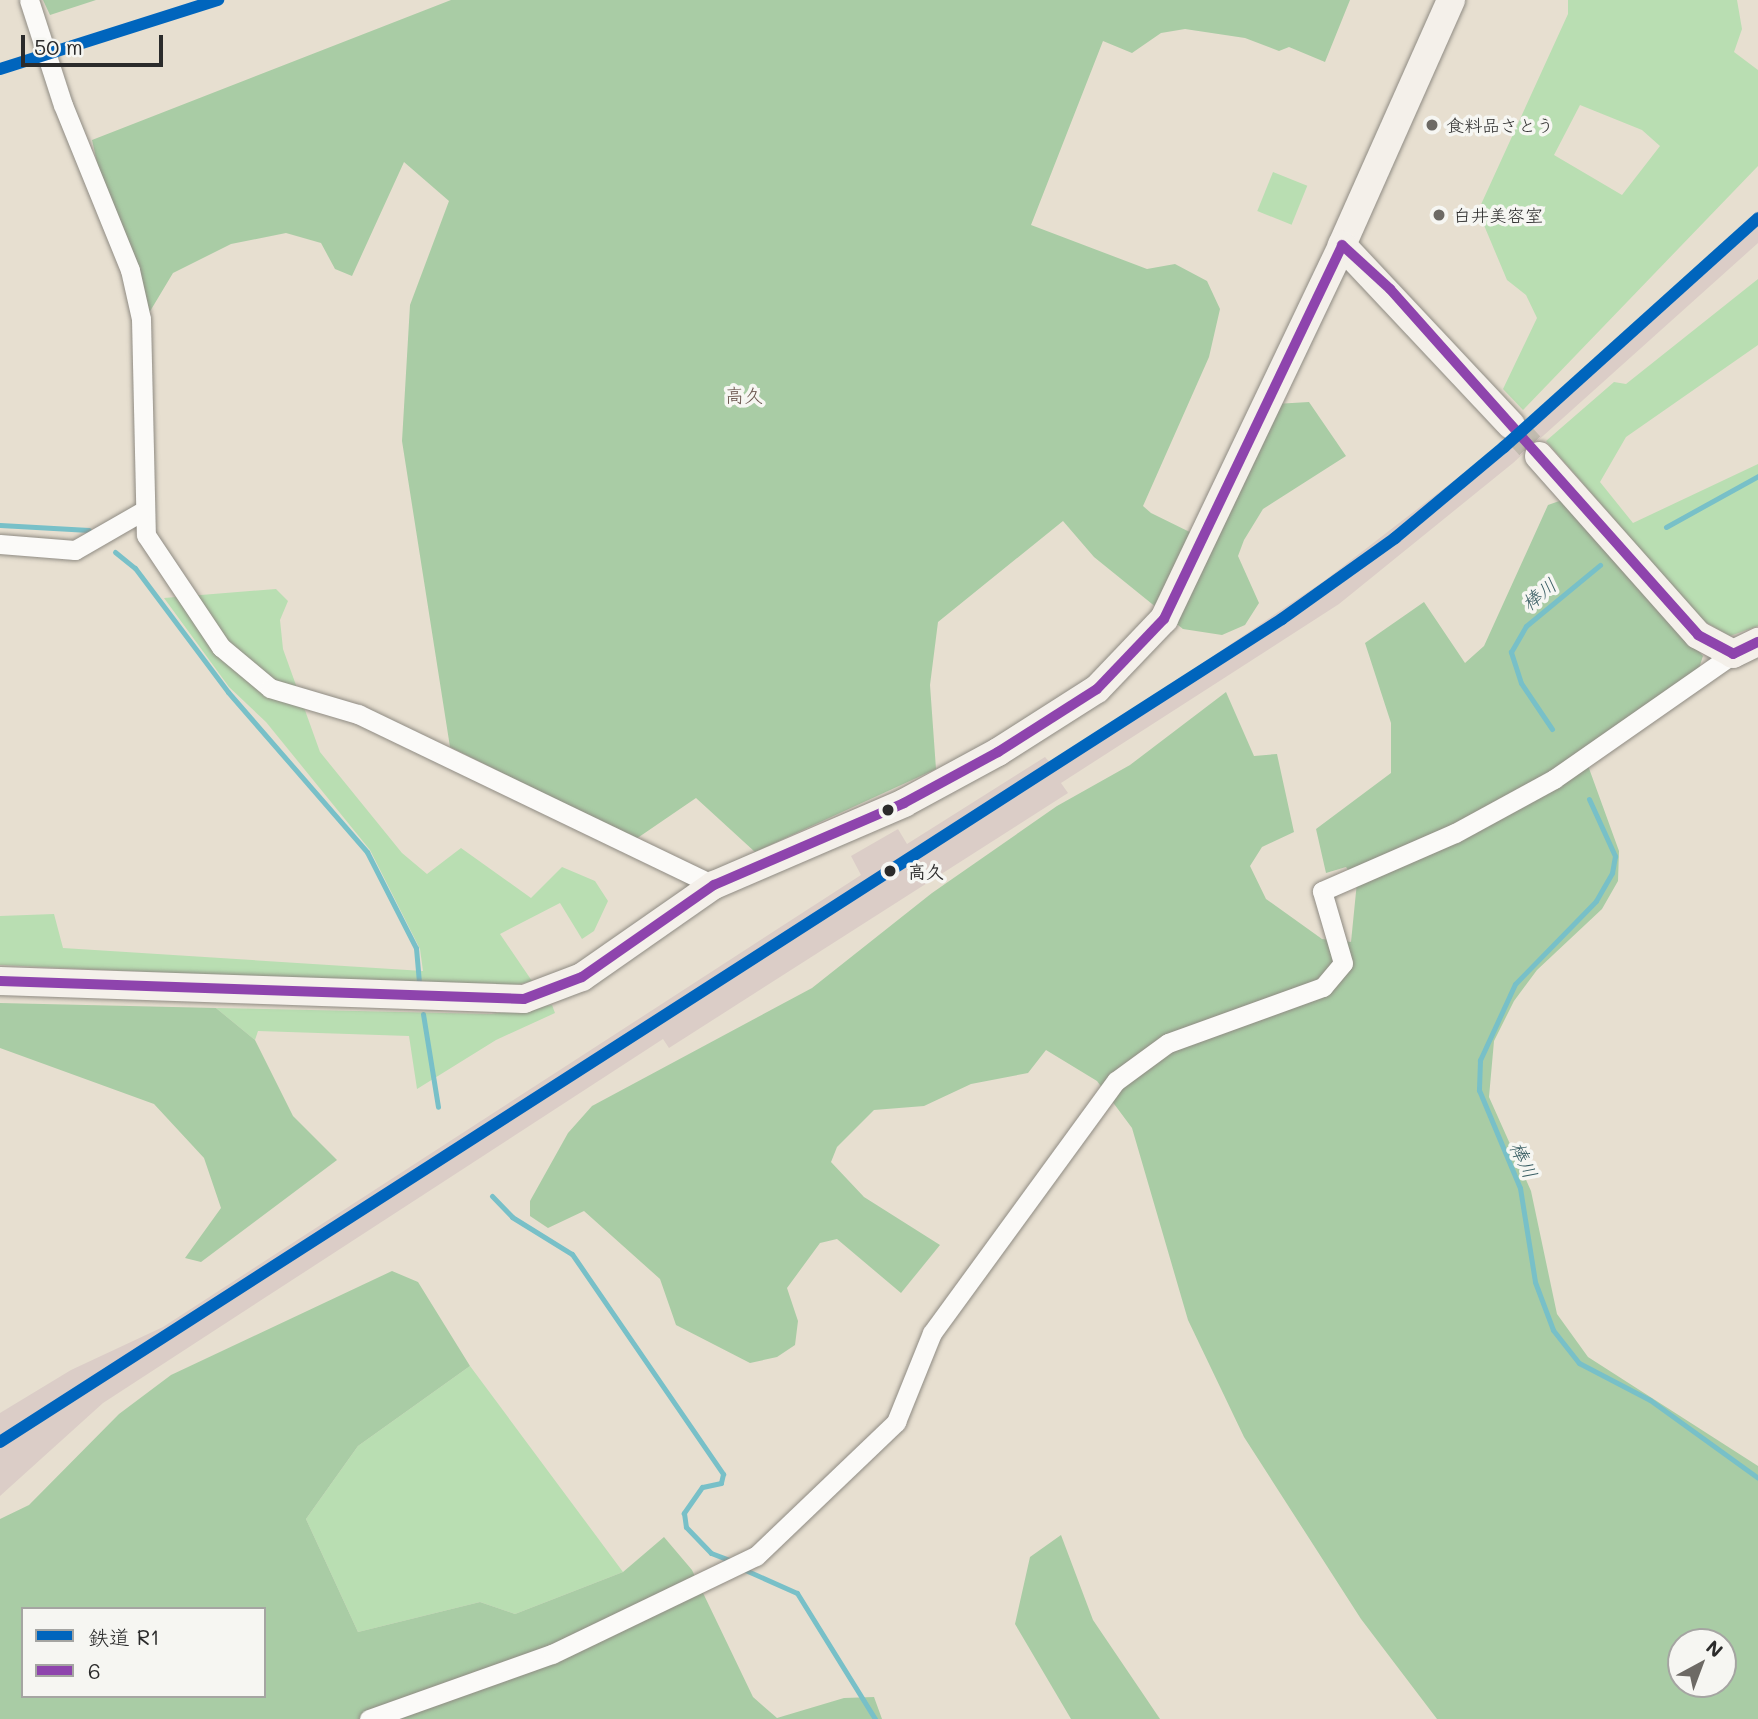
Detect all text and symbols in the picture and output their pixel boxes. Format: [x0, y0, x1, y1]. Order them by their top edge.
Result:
scale bar [24, 21, 166, 65]
text: 50 m [34, 33, 83, 60]
place label: 食料品さとう [1446, 114, 1554, 136]
marker: 食料品さとう [1424, 117, 1440, 133]
place label: 白井美容室 [1453, 204, 1543, 226]
marker: 白井美容室 [1431, 207, 1447, 223]
district label: 高久 [725, 384, 763, 406]
water label: 棒川 [1517, 573, 1561, 615]
unlabelled marker [881, 803, 895, 817]
marker: 高久 [878, 859, 902, 883]
place label: 高久 [908, 860, 944, 882]
water label: 棒川 [1506, 1138, 1542, 1182]
legend [21, 1607, 266, 1698]
text: 鉄道 R1 [88, 1623, 160, 1650]
north arrow [1667, 1628, 1737, 1698]
text: N [1701, 1634, 1728, 1662]
text: 6 [88, 1657, 101, 1684]

